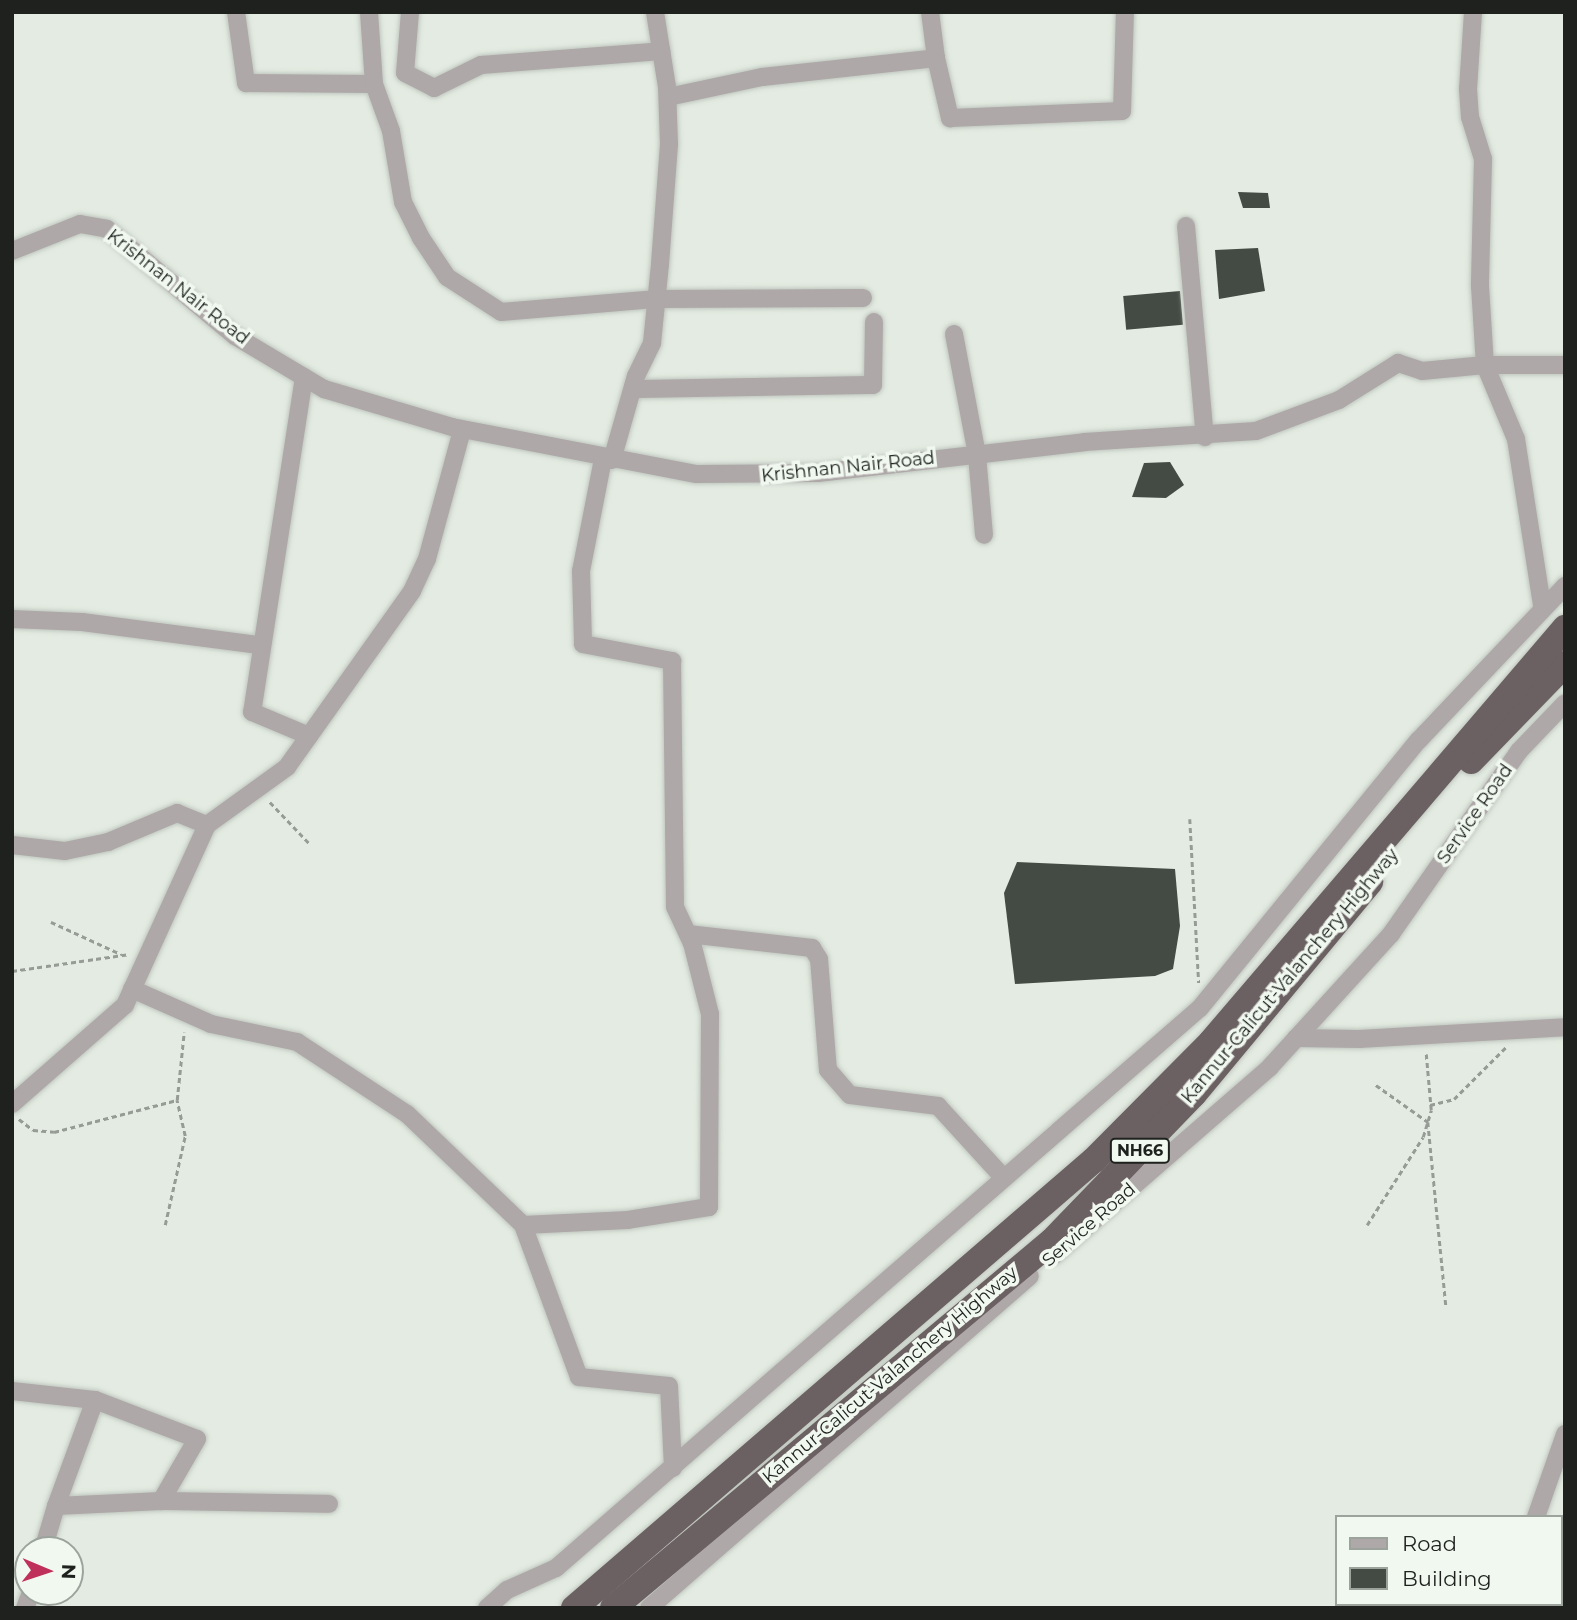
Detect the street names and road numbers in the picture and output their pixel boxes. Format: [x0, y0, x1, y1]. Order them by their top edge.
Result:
street label: Krishnan Nair Road [103, 225, 253, 349]
street label: Krishnan Nair Road [760, 447, 936, 487]
street label: Service Road [1433, 760, 1517, 868]
street label: Kannur-Calicut-Valanchery Highway [1177, 844, 1403, 1108]
road number: NH66 [1108, 1138, 1172, 1163]
street label: Service Road [1038, 1179, 1140, 1271]
street label: Kannur-Calicut-Valanchery Highway [758, 1262, 1022, 1488]

